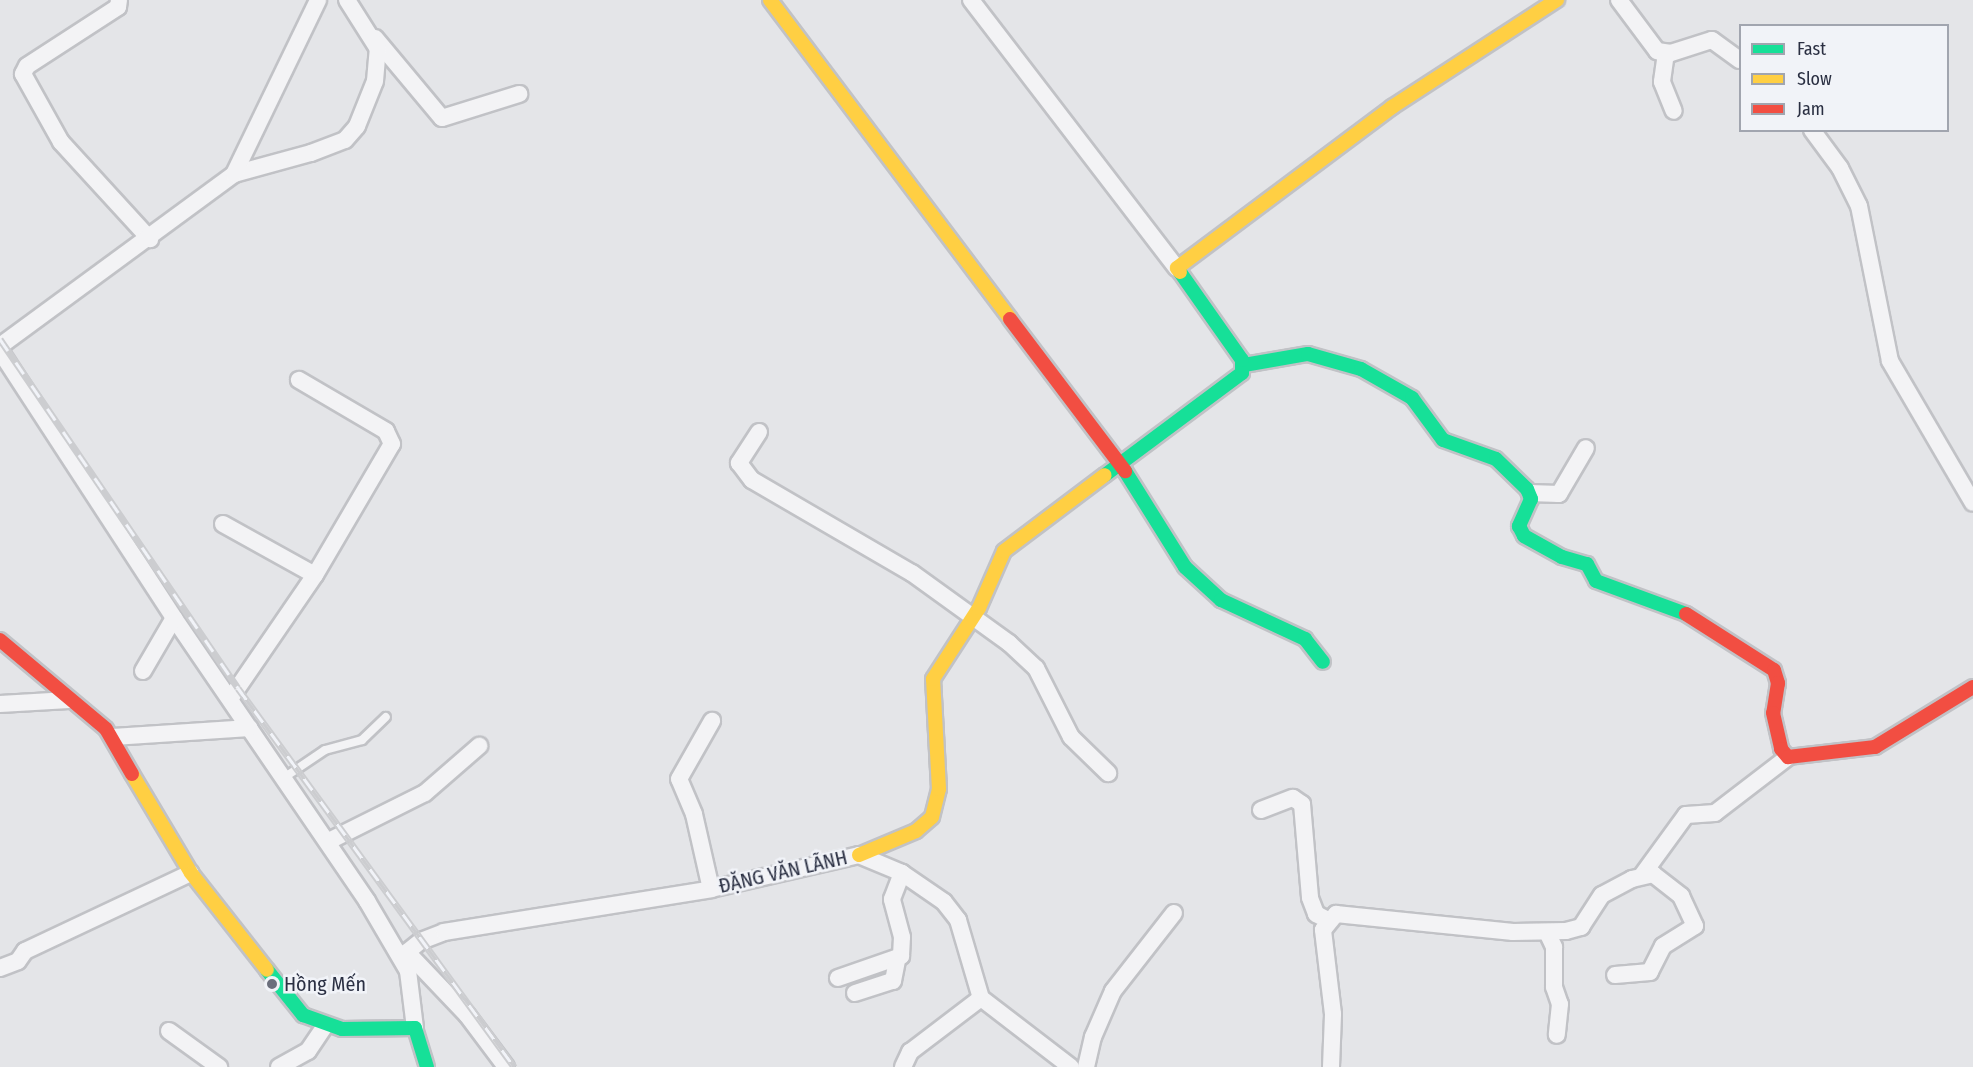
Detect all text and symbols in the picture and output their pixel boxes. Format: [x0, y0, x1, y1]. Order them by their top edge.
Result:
legend [1739, 24, 1949, 132]
text: Fast [1797, 38, 1826, 60]
text: Slow [1797, 68, 1832, 90]
text: Jam [1797, 98, 1825, 120]
street label: ĐẶNG VĂN LÃNH [716, 846, 850, 898]
place label: Hồng Mến [284, 972, 366, 996]
marker: Hồng Mến [265, 977, 279, 991]

